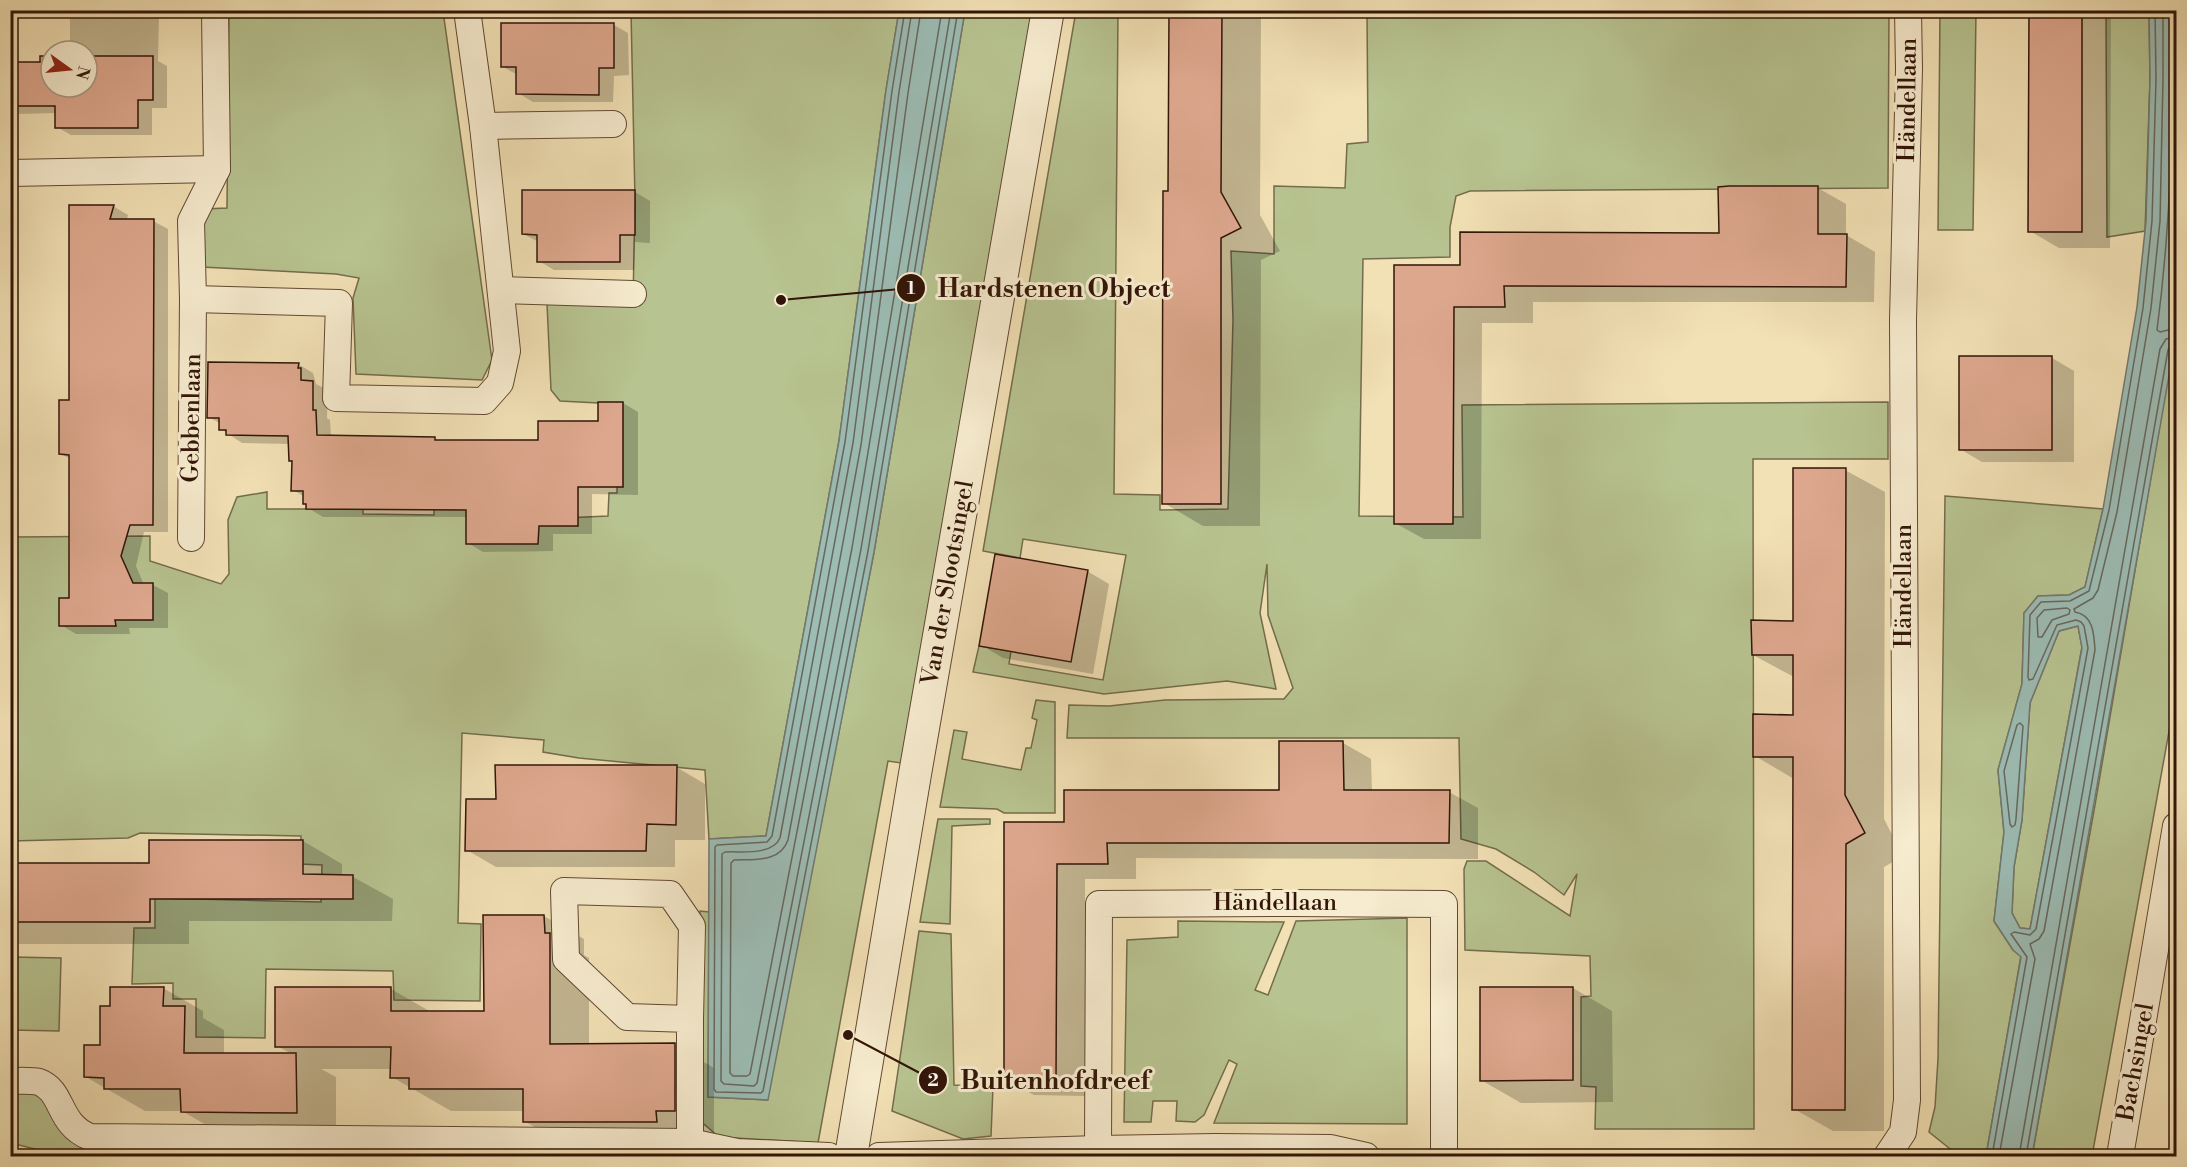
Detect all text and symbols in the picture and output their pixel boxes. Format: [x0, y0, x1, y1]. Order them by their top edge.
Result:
street label: Händellaan [1892, 38, 1924, 162]
north arrow [39, 39, 99, 99]
text: N [71, 64, 94, 82]
callout: Hardstenen Object [896, 266, 1182, 310]
text: Hardstenen Object [938, 273, 1171, 305]
text: 1 [907, 277, 916, 300]
street label: Gebbenlaan [176, 353, 208, 483]
street label: Van der Slootsingel [915, 478, 981, 689]
street label: Händellaan [1889, 524, 1919, 648]
street label: Händellaan [1213, 888, 1337, 918]
street label: Bachsingel [2111, 1001, 2161, 1124]
callout: Buitenhofdreef [918, 1058, 1161, 1102]
text: Buitenhofdreef [960, 1065, 1153, 1097]
text: 2 [927, 1069, 939, 1092]

